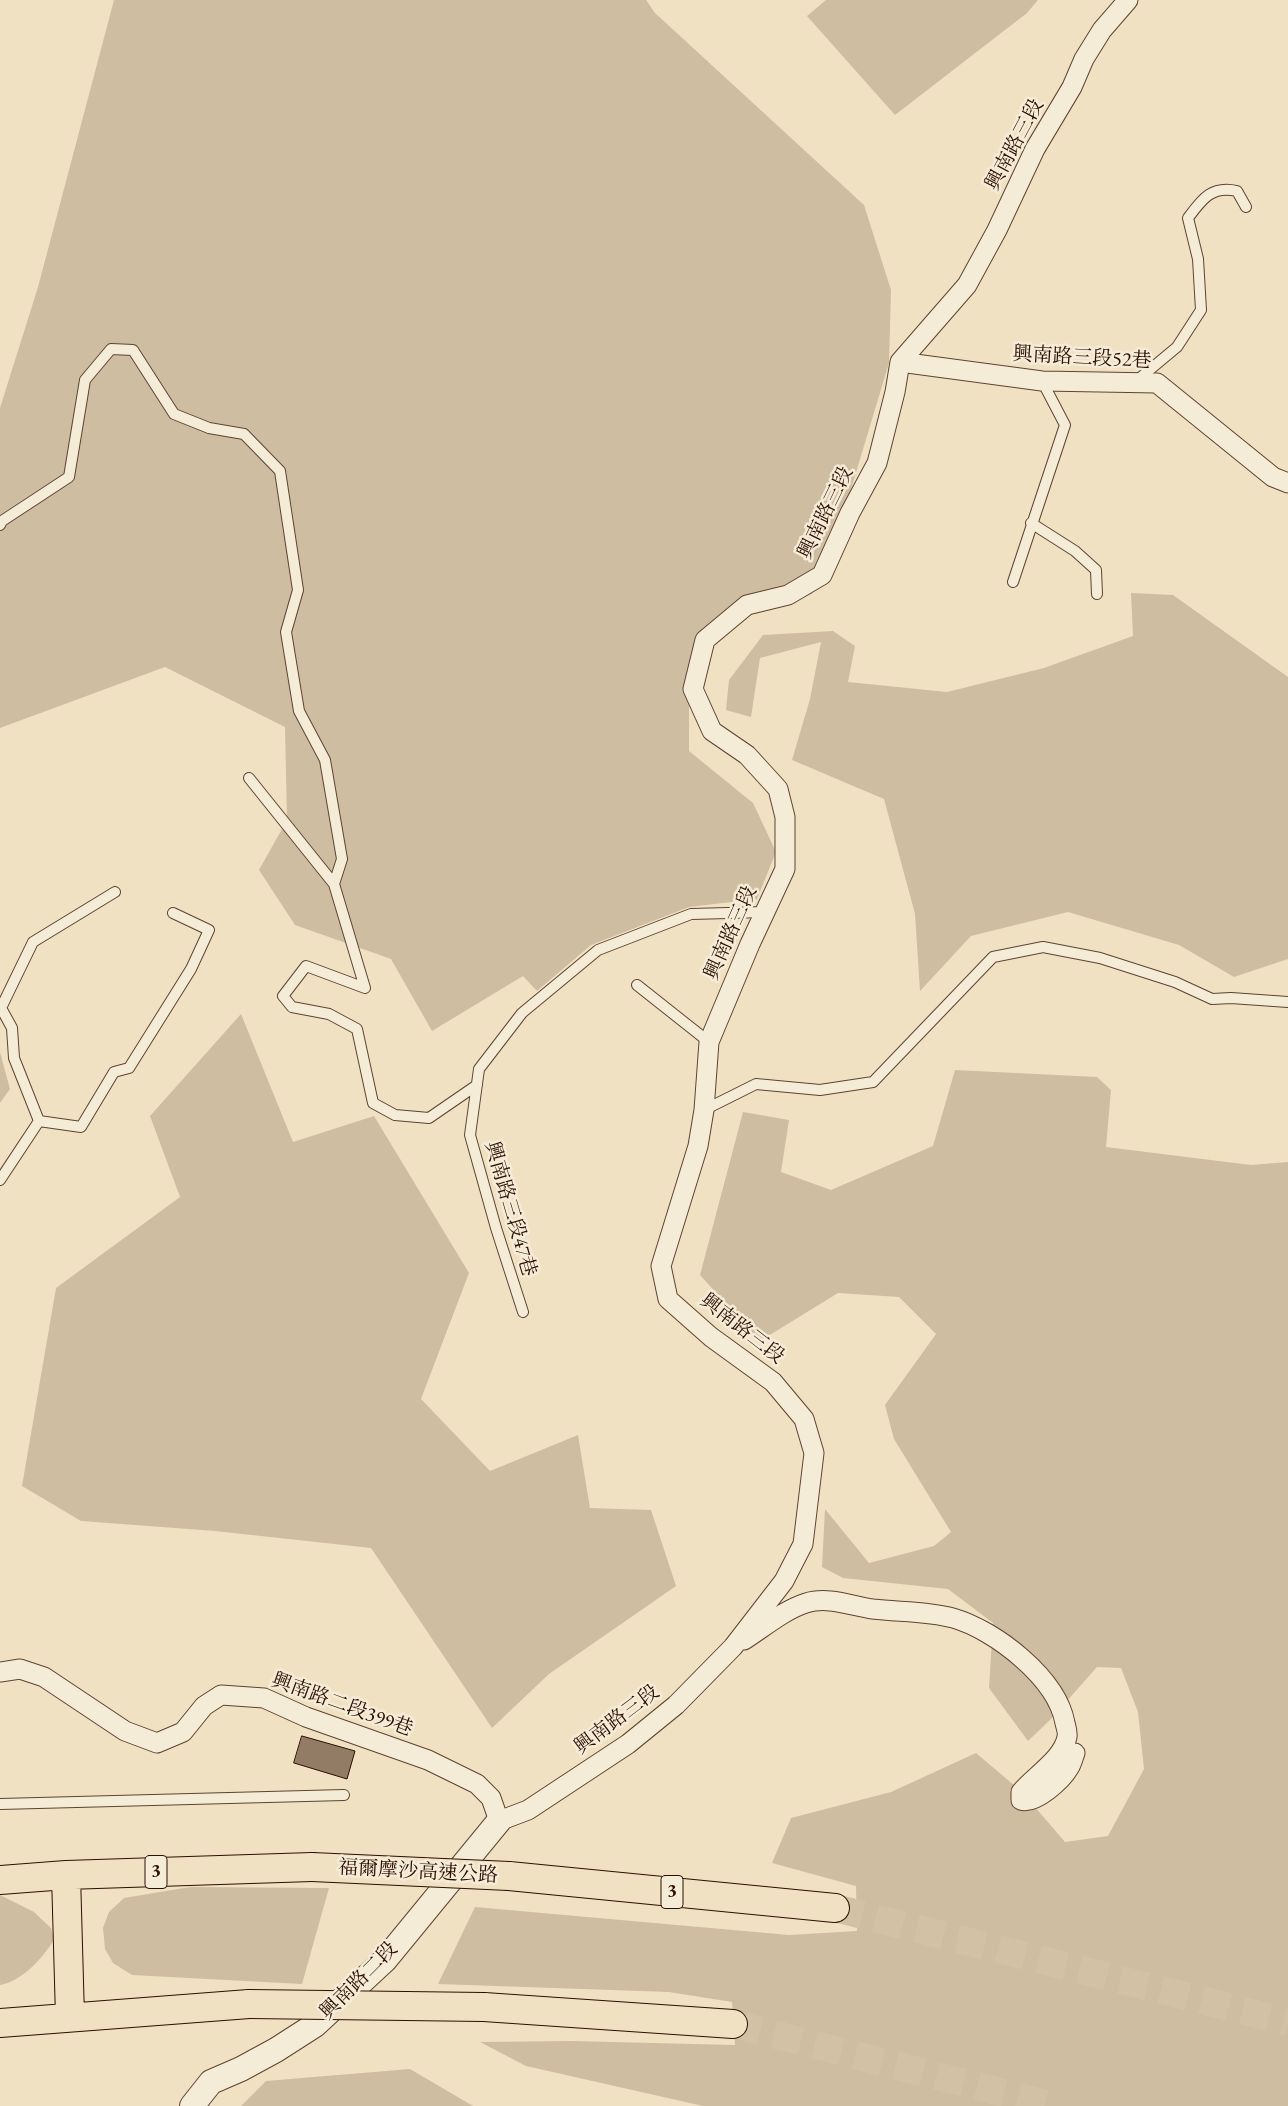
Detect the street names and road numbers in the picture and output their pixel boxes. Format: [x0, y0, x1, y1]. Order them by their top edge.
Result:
street label: 興南路三段 [981, 95, 1049, 195]
street label: 興南路三段52巷 [1012, 342, 1152, 374]
street label: 興南路三段 [793, 463, 859, 563]
street label: 興南路三段 [700, 882, 762, 984]
street label: 興南路三段47巷 [479, 1139, 541, 1279]
street label: 興南路三段 [695, 1289, 789, 1369]
street label: 興南路二段399巷 [268, 1668, 416, 1742]
street label: 興南路三段 [570, 1680, 664, 1760]
road number: 3 [145, 1855, 167, 1888]
street label: 福爾摩沙高速公路 [337, 1856, 499, 1888]
road number: 3 [661, 1875, 683, 1908]
street label: 興南路二段 [315, 1937, 403, 2025]

